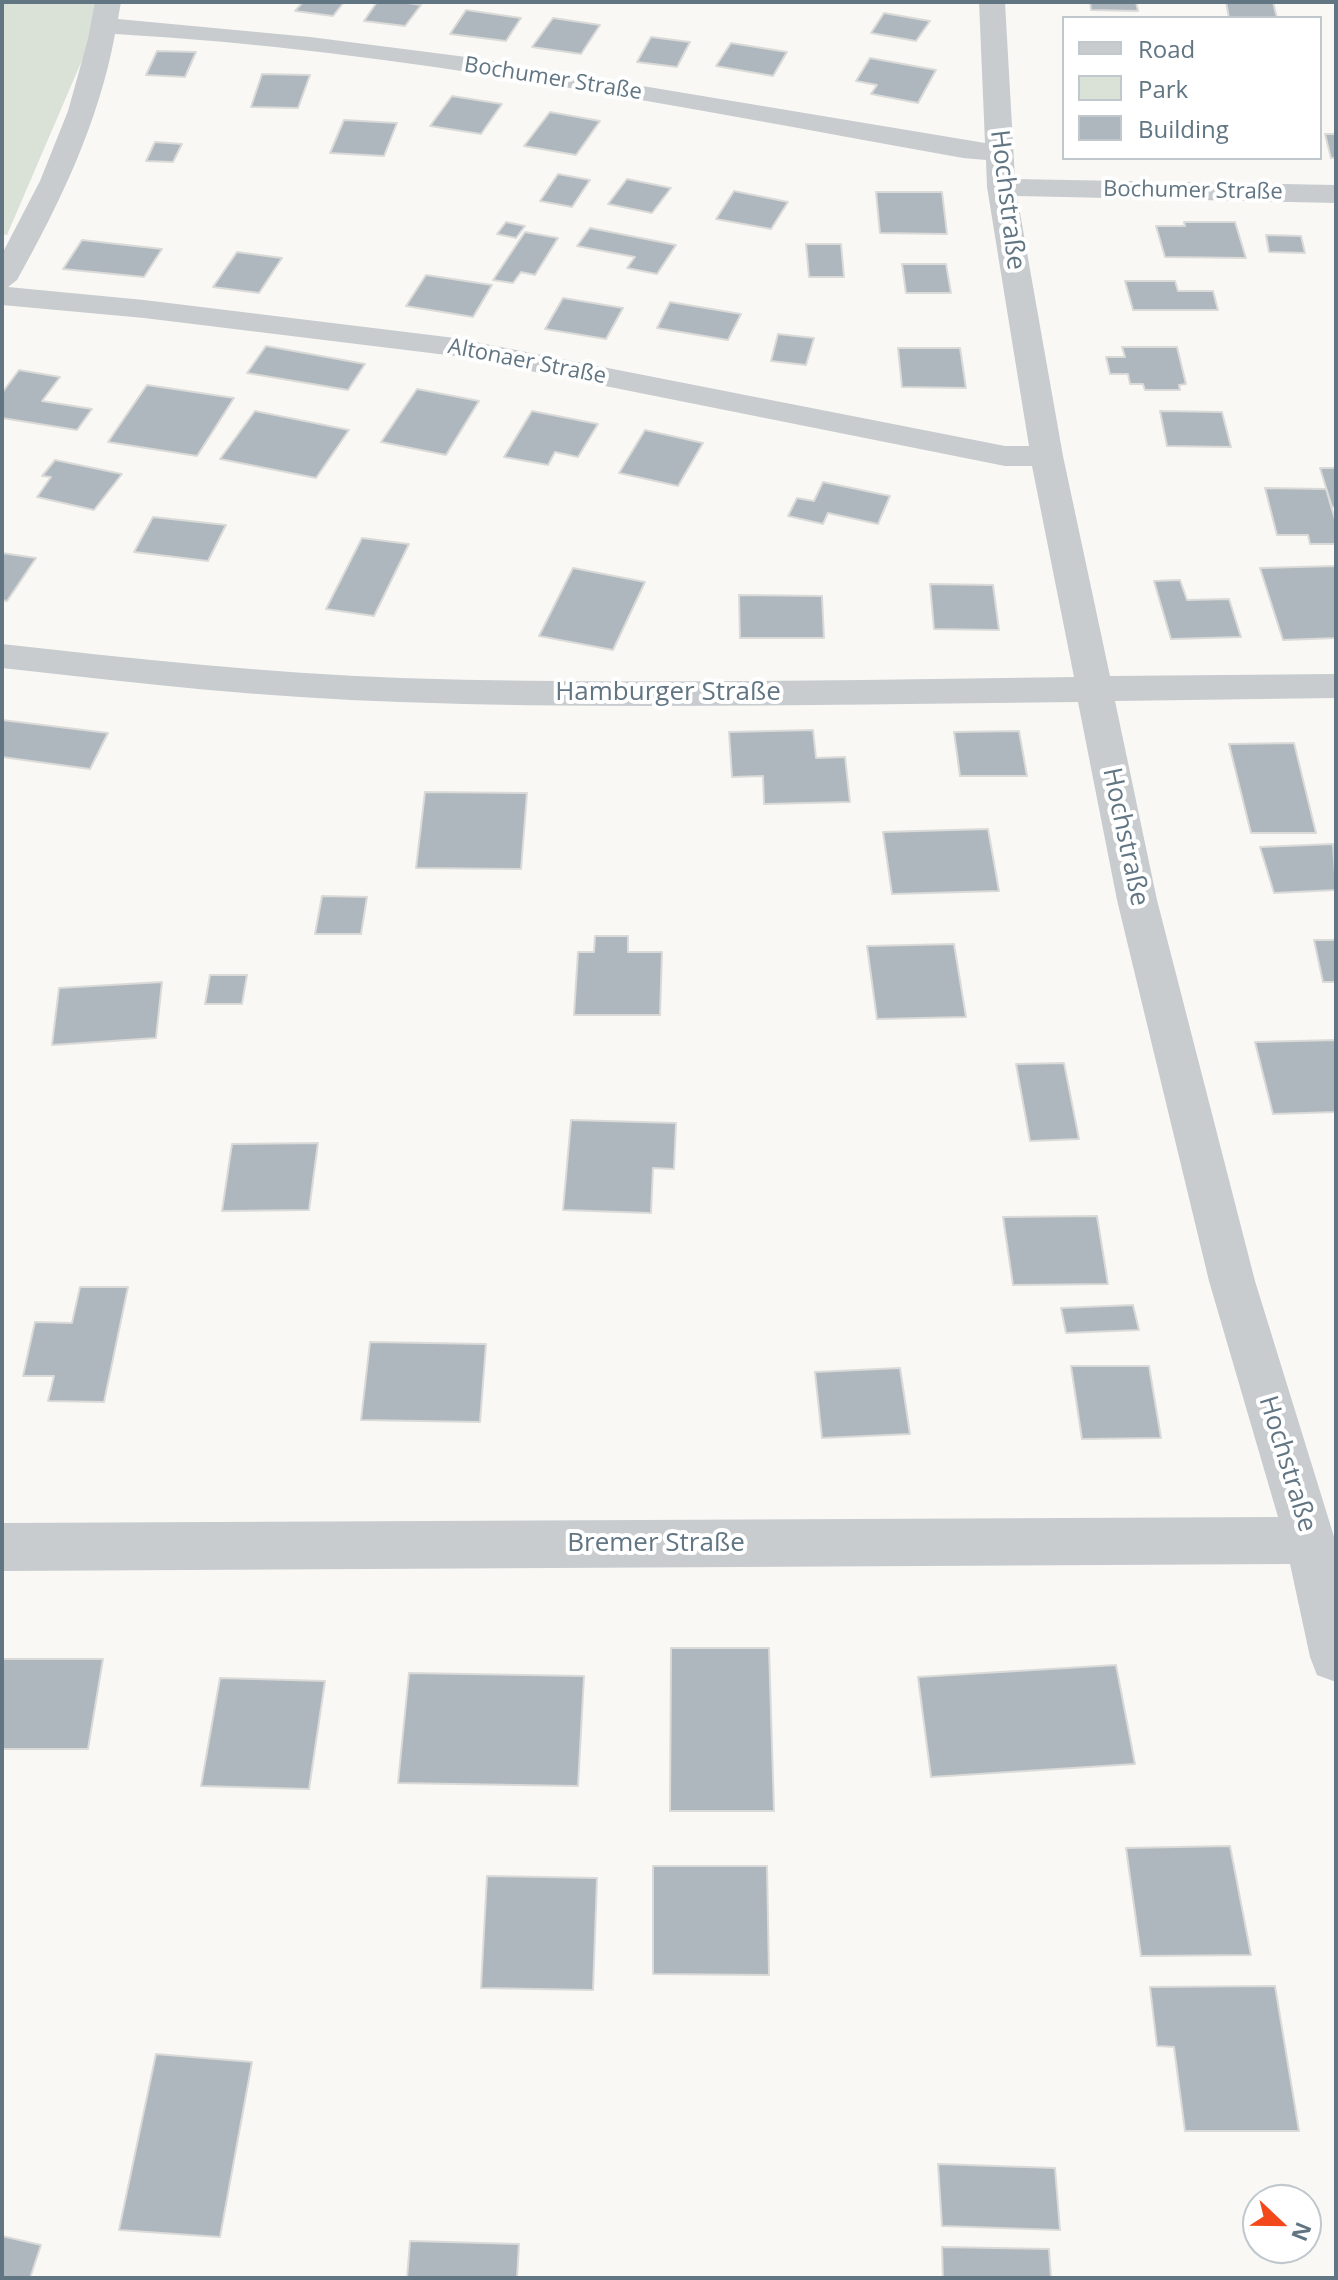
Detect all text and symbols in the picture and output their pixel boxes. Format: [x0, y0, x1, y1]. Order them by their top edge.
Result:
legend [1062, 16, 1322, 160]
text: Road [1138, 32, 1195, 65]
street label: Bochumer Straße [462, 52, 644, 106]
text: Park [1138, 72, 1188, 105]
text: Building [1138, 112, 1229, 145]
street label: Hochstraße [983, 128, 1031, 272]
street label: Bochumer Straße [1103, 176, 1283, 206]
street label: Altonaer Straße [446, 334, 608, 390]
street label: Hamburger Straße [555, 677, 781, 709]
street label: Hochstraße [1095, 765, 1155, 909]
street label: Hochstraße [1252, 1392, 1322, 1536]
street label: Bremer Straße [567, 1528, 745, 1560]
north arrow [1242, 2184, 1322, 2264]
text: N [1285, 2218, 1320, 2246]

